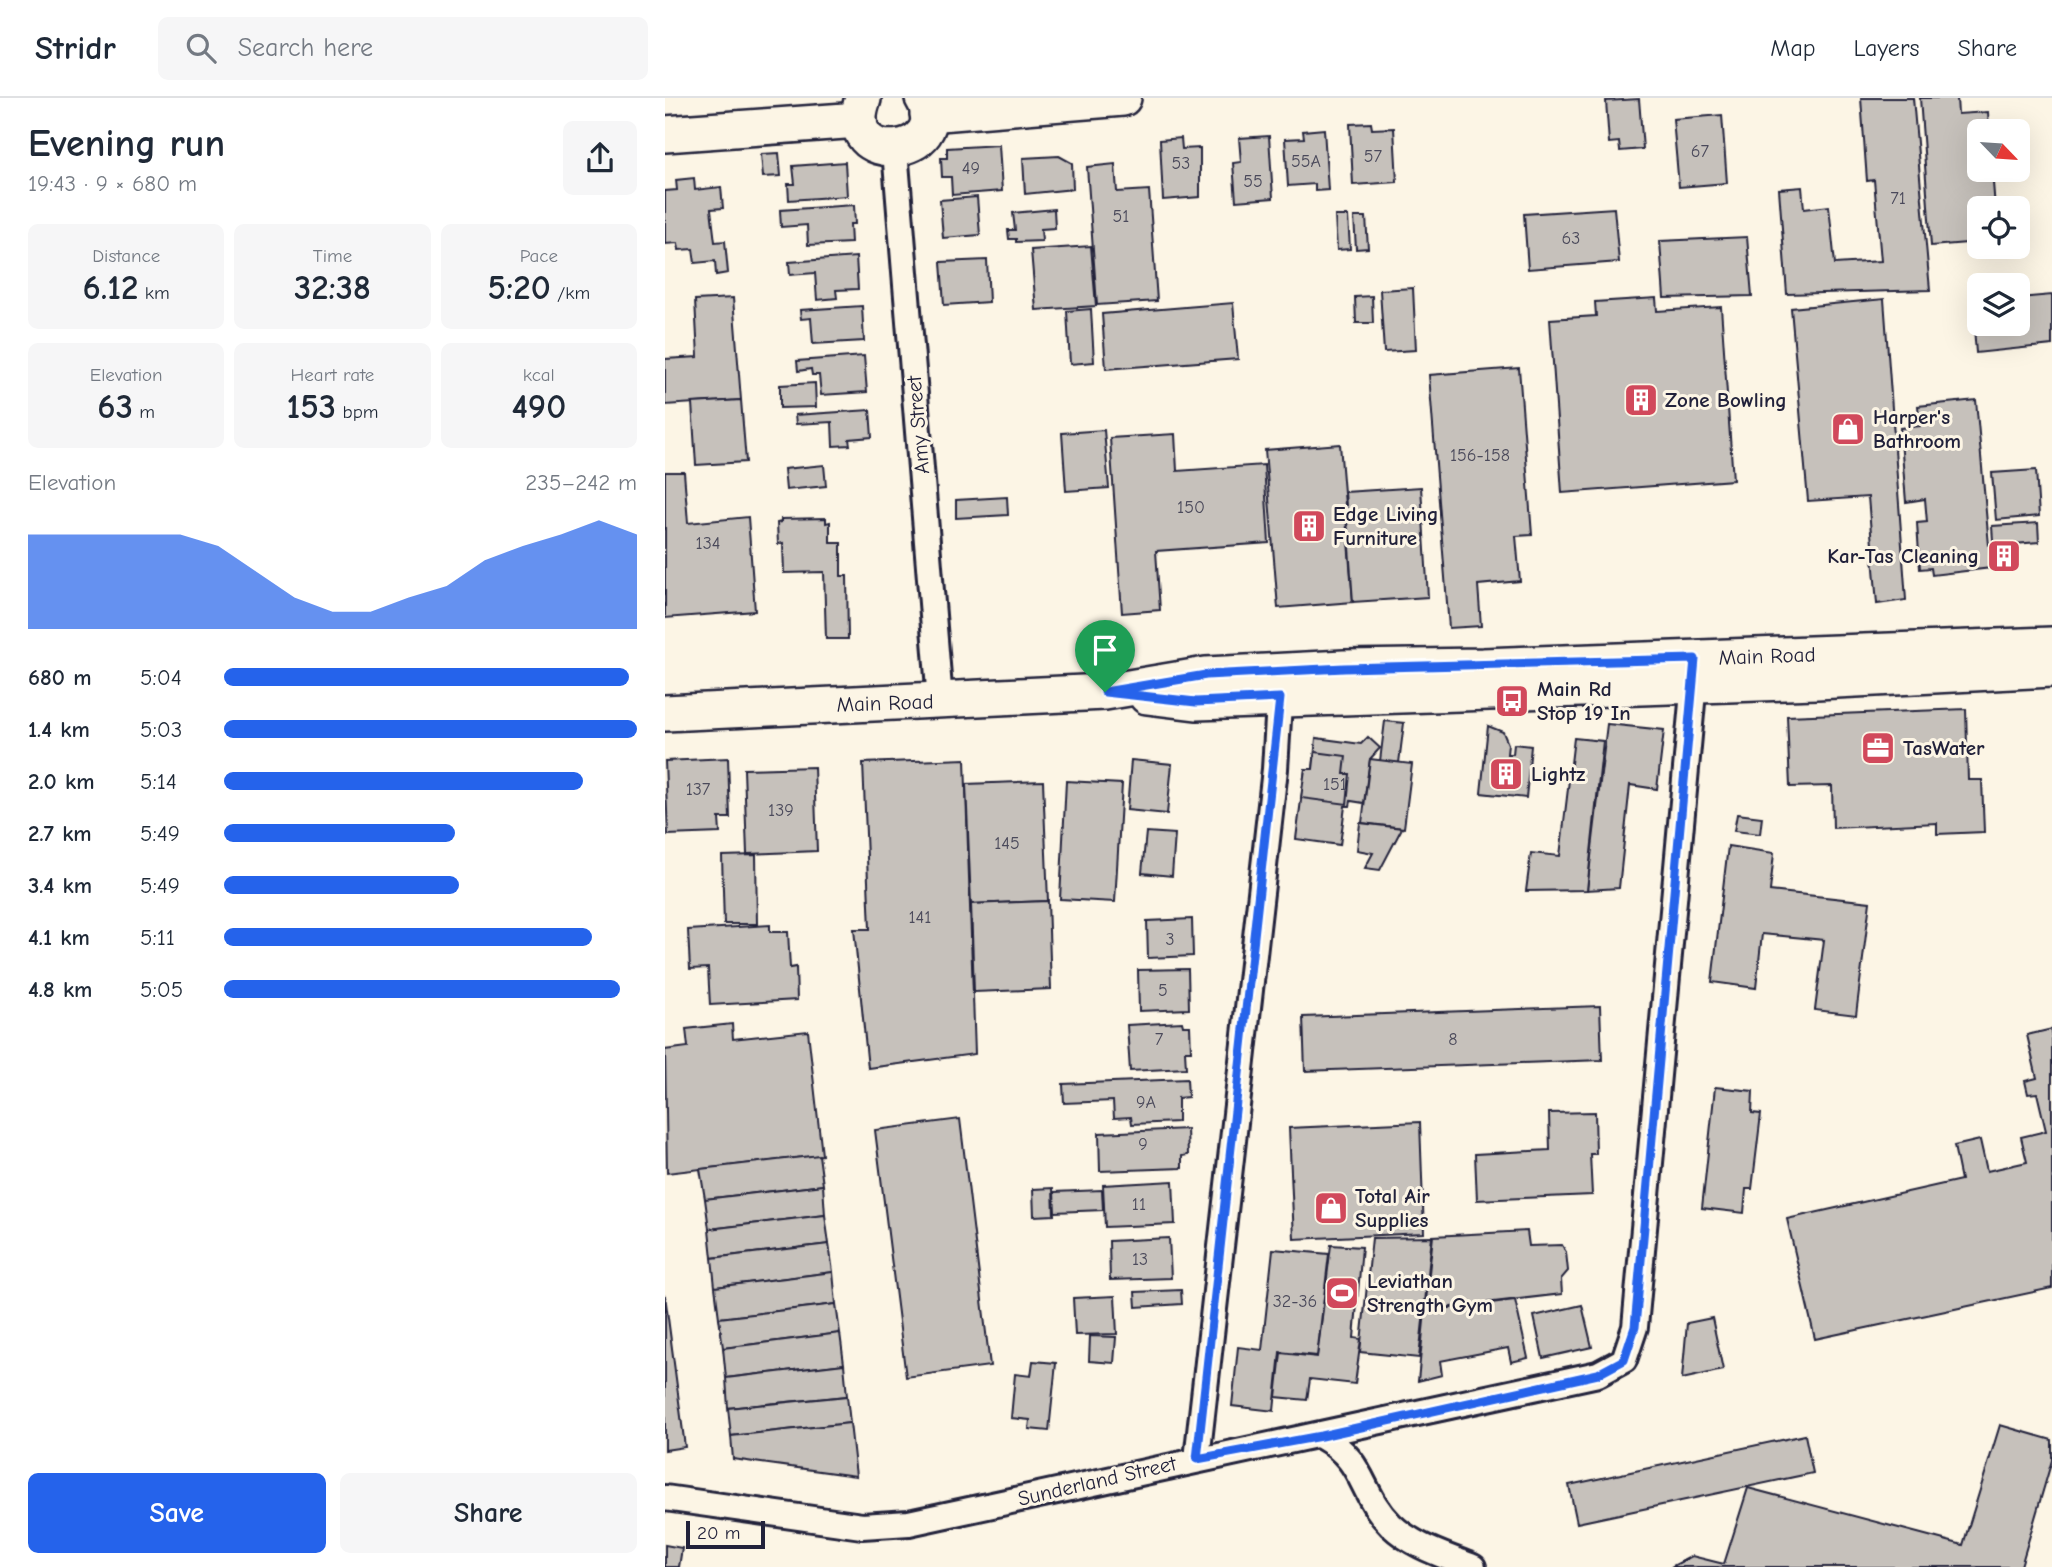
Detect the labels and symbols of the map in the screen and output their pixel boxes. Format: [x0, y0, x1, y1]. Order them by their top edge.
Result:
north arrow [1967, 119, 2030, 182]
house number: 67 [1691, 141, 1710, 162]
house number: 57 [1364, 146, 1383, 167]
house number: 55A [1291, 151, 1321, 172]
house number: 53 [1172, 153, 1190, 174]
house number: 49 [962, 158, 980, 179]
house number: 55 [1243, 171, 1263, 192]
house number: 71 [1890, 188, 1906, 209]
house number: 51 [1113, 206, 1129, 227]
house number: 63 [1562, 228, 1580, 249]
street label: Amy Street [902, 374, 934, 475]
building icon: Zone Bowling [1622, 381, 1660, 419]
place label: Zone Bowling [1665, 388, 1787, 412]
place label: Harper's Bathroom [1873, 405, 1961, 453]
shop icon: Harper's Bathroom [1829, 410, 1867, 448]
house number: 156-158 [1450, 445, 1510, 466]
house number: 150 [1177, 497, 1205, 518]
place label: Edge Living Furniture [1333, 502, 1439, 550]
building icon: Edge Living Furniture [1290, 507, 1328, 545]
house number: 134 [696, 533, 720, 554]
building icon: Kar-Tas Cleaning [1985, 537, 2023, 575]
place label: Kar-Tas Cleaning [1827, 544, 1979, 568]
pin [1075, 620, 1135, 692]
street label: Main Road [1718, 642, 1816, 670]
place label: Main Rd Stop 19 In [1537, 677, 1631, 725]
bus stop icon: Main Rd Stop 19 In [1493, 682, 1531, 720]
street label: Main Road [836, 689, 934, 717]
office icon: TasWater [1859, 729, 1897, 767]
place label: TasWater [1903, 736, 1985, 760]
building icon: Lightz [1487, 755, 1525, 793]
place label: Lightz [1531, 762, 1585, 786]
house number: 151 [1323, 774, 1347, 795]
house number: 137 [686, 779, 711, 800]
house number: 139 [768, 800, 794, 821]
house number: 145 [994, 833, 1020, 854]
house number: 141 [909, 907, 931, 928]
house number: 3 [1165, 929, 1175, 950]
house number: 5 [1158, 980, 1168, 1001]
house number: 7 [1155, 1029, 1164, 1050]
house number: 8 [1448, 1029, 1458, 1050]
house number: 9A [1136, 1092, 1156, 1113]
house number: 9 [1138, 1134, 1148, 1155]
place label: Total Air Supplies [1355, 1184, 1430, 1232]
shop icon: Total Air Supplies [1312, 1189, 1350, 1227]
house number: 11 [1132, 1194, 1146, 1215]
house number: 13 [1132, 1249, 1148, 1270]
place label: Leviathan Strength Gym [1367, 1269, 1493, 1317]
sports icon: Leviathan Strength Gym [1323, 1274, 1361, 1312]
house number: 32-36 [1273, 1291, 1317, 1312]
street label: Sunderland Street [1016, 1451, 1179, 1511]
scale bar [686, 1518, 765, 1550]

